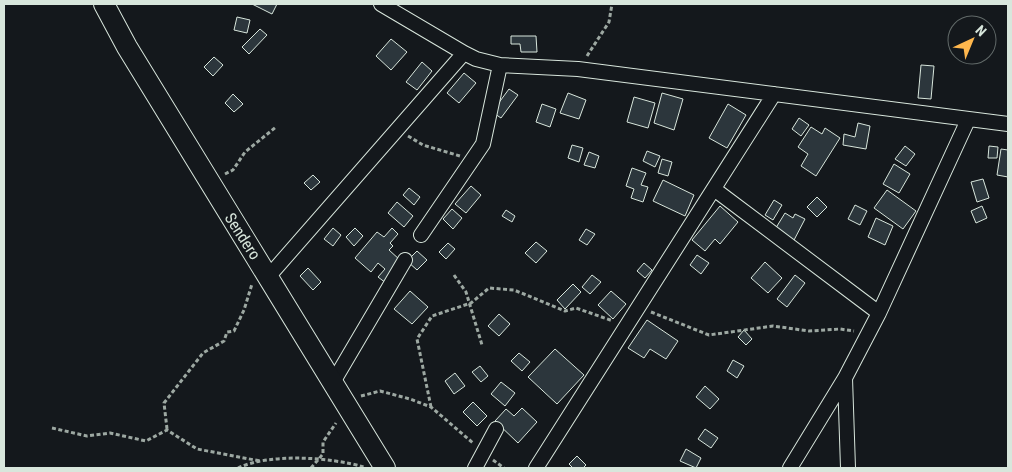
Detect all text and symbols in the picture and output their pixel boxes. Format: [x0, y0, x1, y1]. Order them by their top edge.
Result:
north arrow [947, 15, 997, 65]
text: N [972, 22, 990, 39]
street label: Sendero [221, 209, 265, 263]

